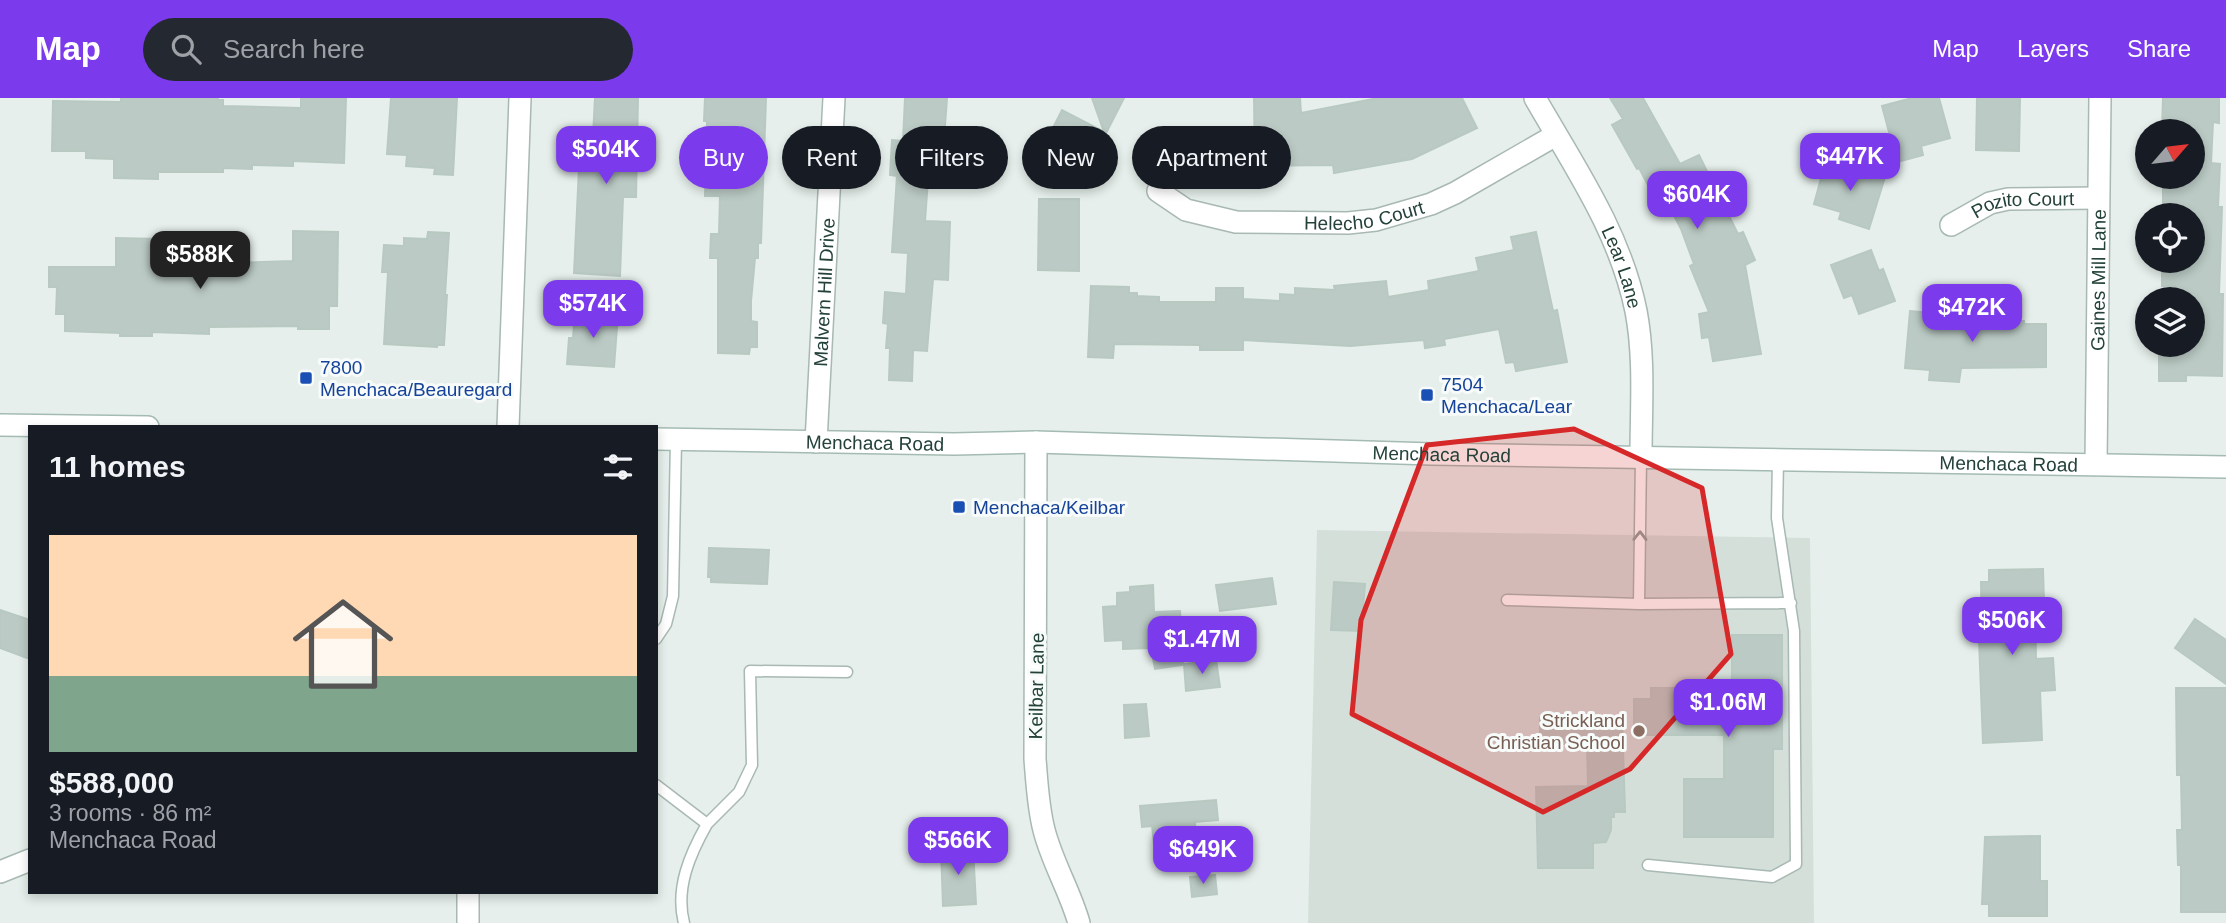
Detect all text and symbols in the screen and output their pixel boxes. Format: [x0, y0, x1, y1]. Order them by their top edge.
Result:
search box [143, 18, 633, 81]
text: Map [35, 30, 101, 67]
icon: search [167, 30, 205, 68]
text: Search here [223, 34, 365, 64]
text: Map [1932, 35, 1979, 62]
text: Layers [2017, 35, 2089, 62]
text: Share [2127, 35, 2191, 62]
north arrow [2135, 119, 2205, 189]
map controls [2135, 119, 2205, 357]
pin: $504K [557, 126, 655, 186]
chip: Buy [679, 126, 768, 189]
chip: Rent [782, 126, 881, 189]
chip: Filters [895, 126, 1008, 189]
chip: New [1022, 126, 1118, 189]
chip: Apartment [1132, 126, 1291, 189]
pin: $447K [1801, 134, 1899, 193]
text: $504K [572, 136, 640, 162]
text: $447K [1816, 143, 1884, 169]
pin: $604K [1648, 172, 1746, 231]
text: $604K [1663, 181, 1731, 207]
street label: Pozito Court [1968, 188, 2075, 222]
street label: Helecho Court [1304, 196, 1427, 234]
button: locate [2135, 203, 2205, 273]
street label: Gaines Mill Lane [2087, 209, 2110, 351]
street label: Malvern Hill Drive [810, 217, 839, 367]
street label: Lear Lane [1597, 223, 1645, 310]
pin: $588K [151, 232, 249, 291]
text: $588K [166, 241, 234, 267]
pin: $574K [544, 280, 642, 340]
pin: $472K [1923, 285, 2021, 344]
button: layers [2135, 287, 2205, 357]
text: $574K [559, 290, 627, 316]
text: $472K [1938, 294, 2006, 320]
place label: 7800 Menchaca/Beauregard [320, 357, 512, 400]
marker: 7800 Menchaca/Beauregard [298, 370, 314, 386]
place label: 7504 Menchaca/Lear [1441, 374, 1573, 417]
marker: 7504 Menchaca/Lear [1419, 387, 1435, 403]
street label: Menchaca Road [806, 432, 944, 455]
street label: Menchaca Road [1372, 442, 1511, 466]
icon: filters [599, 448, 637, 486]
text: 11 homes [49, 450, 186, 483]
street label: Menchaca Road [1939, 452, 2078, 476]
place label: Menchaca/Keilbar [973, 497, 1126, 518]
marker: Menchaca/Keilbar [951, 499, 967, 515]
one-way arrow [1632, 530, 1648, 541]
icon: home [280, 581, 406, 707]
pin: $506K [1963, 598, 2061, 657]
text: $506K [1978, 607, 2046, 633]
pin: $1.47M [1145, 616, 1259, 676]
text: $1.47M [1164, 626, 1240, 652]
street label: Keilbar Lane [1025, 632, 1048, 740]
pin: $1.06M [1671, 680, 1785, 739]
text: $1.06M [1690, 689, 1766, 715]
place label: Strickland Christian School [1487, 710, 1625, 753]
marker: Strickland Christian School [1631, 723, 1647, 739]
text: $588,000 [49, 766, 174, 799]
text: 3 rooms · 86 m² [49, 800, 211, 826]
pin: $566K [909, 818, 1007, 877]
pin: $649K [1154, 826, 1252, 886]
text: Menchaca Road [49, 827, 217, 853]
text: $566K [924, 827, 992, 853]
text: $649K [1169, 836, 1237, 862]

